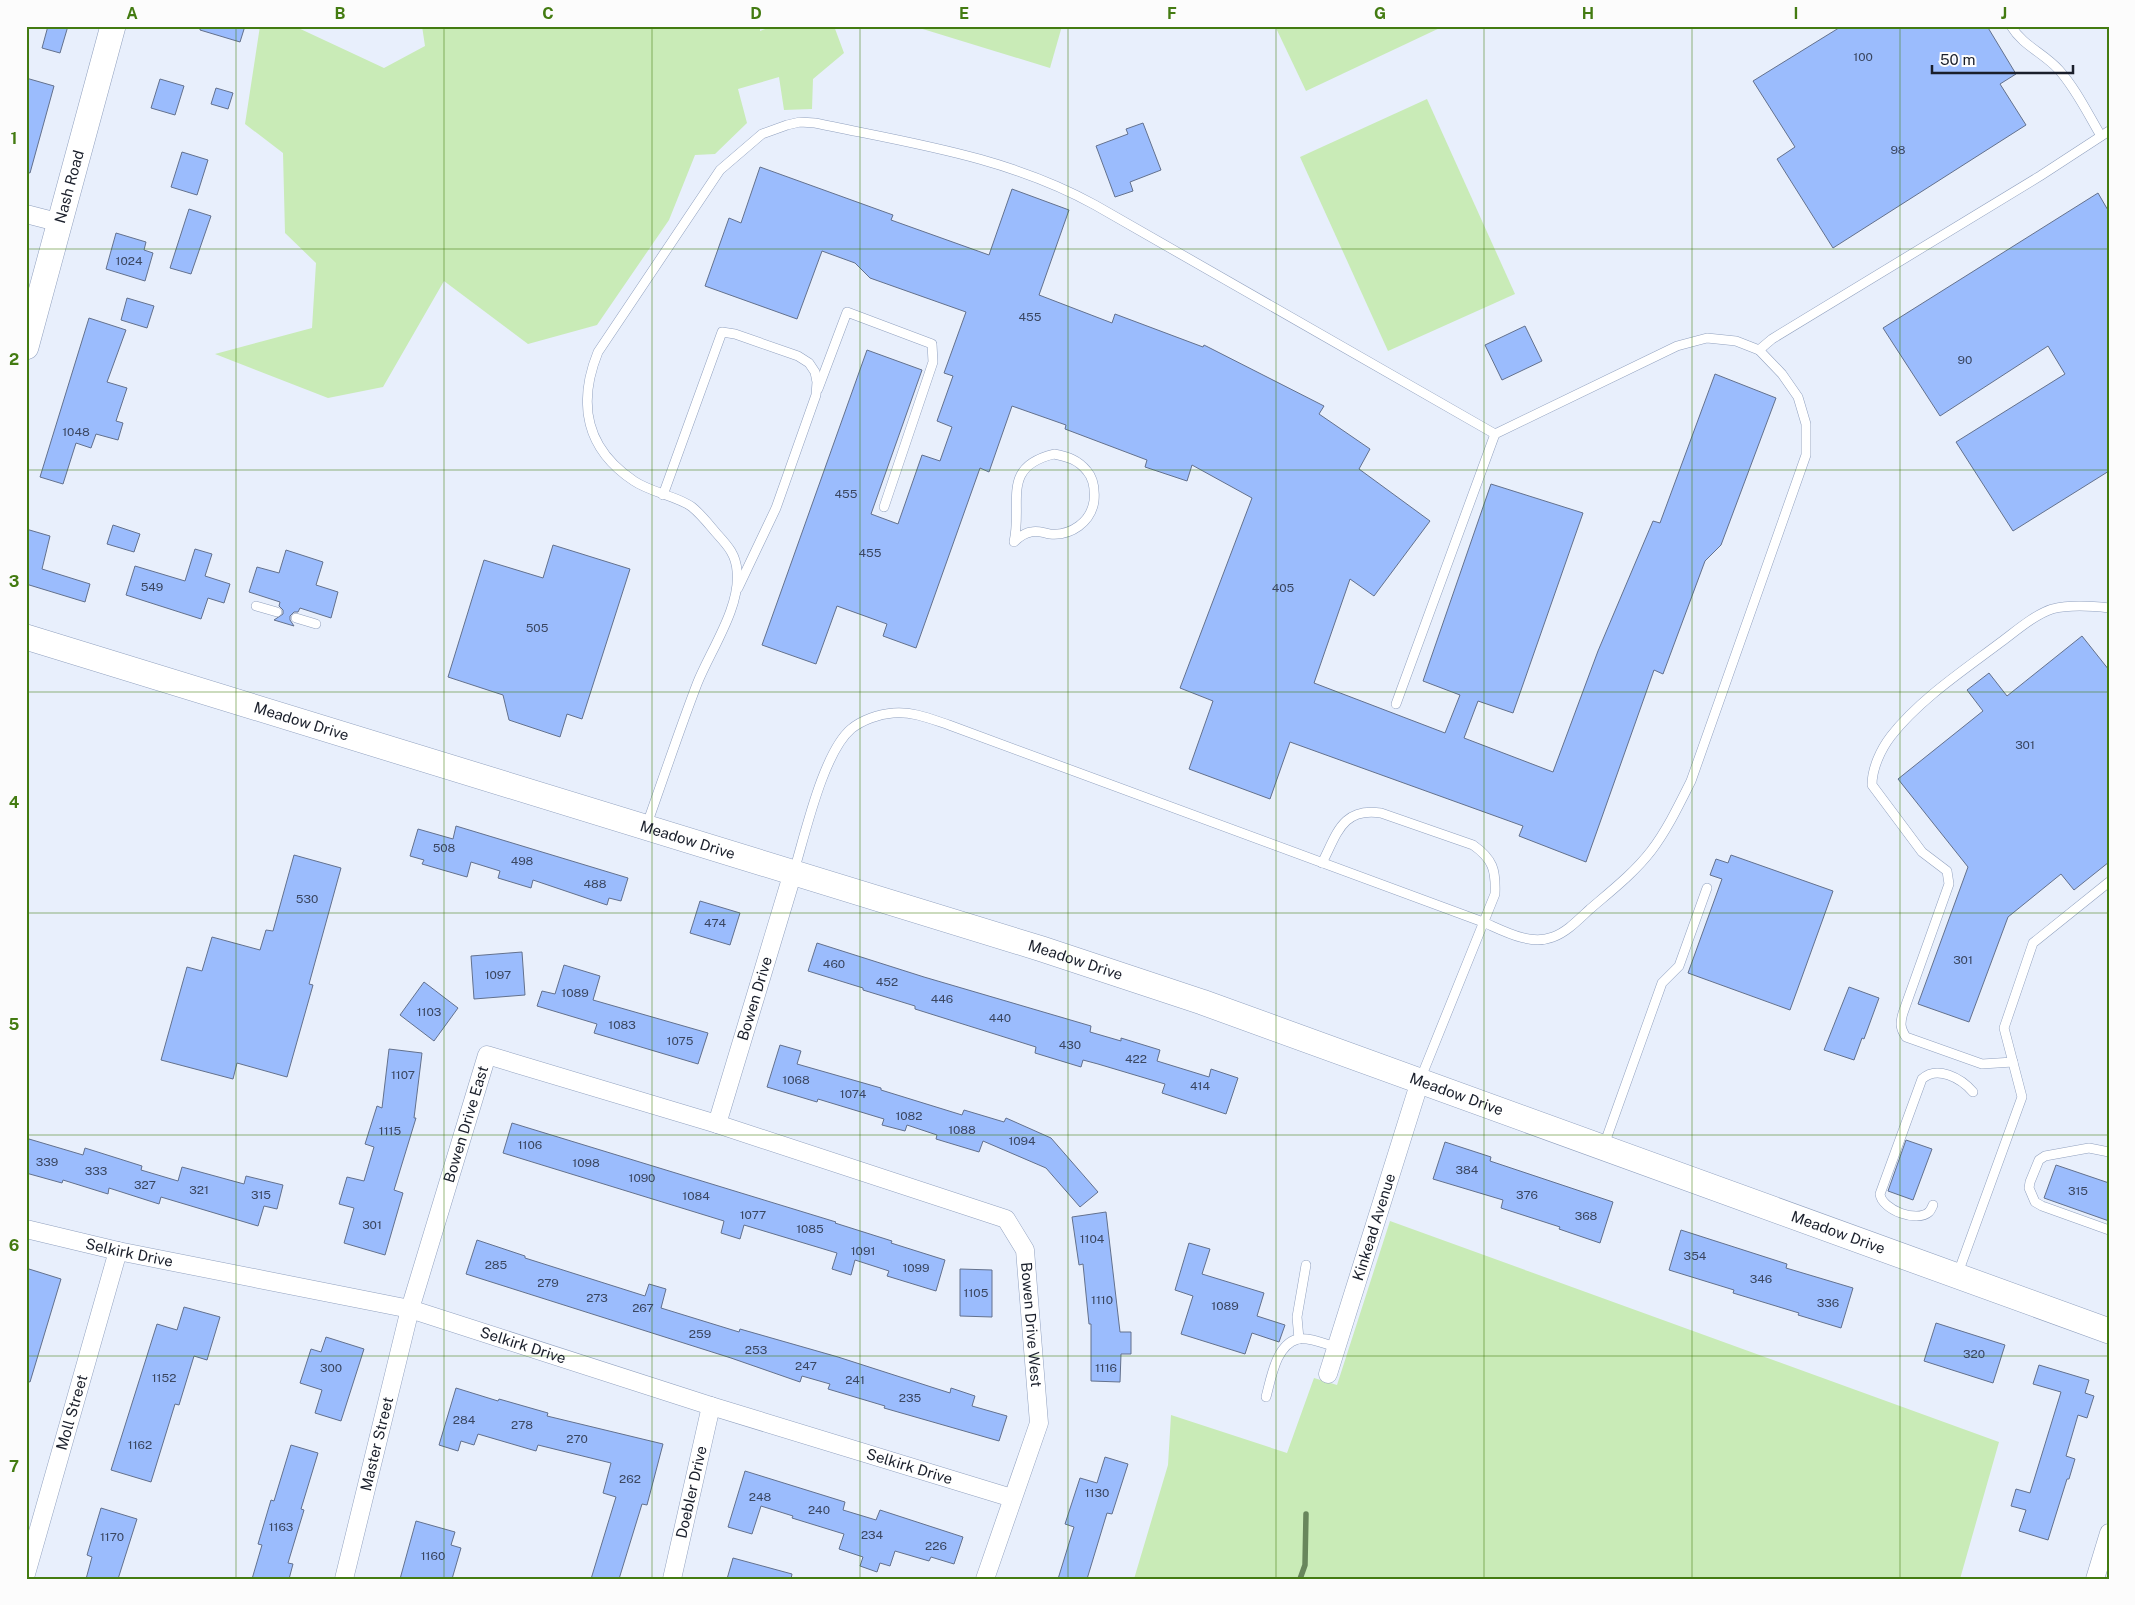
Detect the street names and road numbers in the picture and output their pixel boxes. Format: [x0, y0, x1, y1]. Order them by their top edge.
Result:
street label: Nash Road [51, 148, 87, 225]
street label: Meadow Drive [252, 698, 351, 744]
street label: Meadow Drive [638, 817, 737, 862]
street label: Meadow Drive [1026, 936, 1125, 983]
street label: Bowen Drive [734, 954, 775, 1042]
street label: Bowen Drive East [440, 1064, 491, 1185]
street label: Meadow Drive [1407, 1069, 1506, 1119]
street label: Kinkead Avenue [1349, 1171, 1398, 1283]
street label: Meadow Drive [1789, 1207, 1887, 1257]
street label: Selkirk Drive [84, 1235, 175, 1270]
street label: Bowen Drive West [1018, 1261, 1045, 1388]
street label: Selkirk Drive [478, 1323, 568, 1367]
street label: Moll Street [53, 1372, 90, 1452]
street label: Master Street [357, 1395, 396, 1493]
street label: Doebler Drive [672, 1444, 710, 1540]
street label: Selkirk Drive [864, 1445, 955, 1487]

